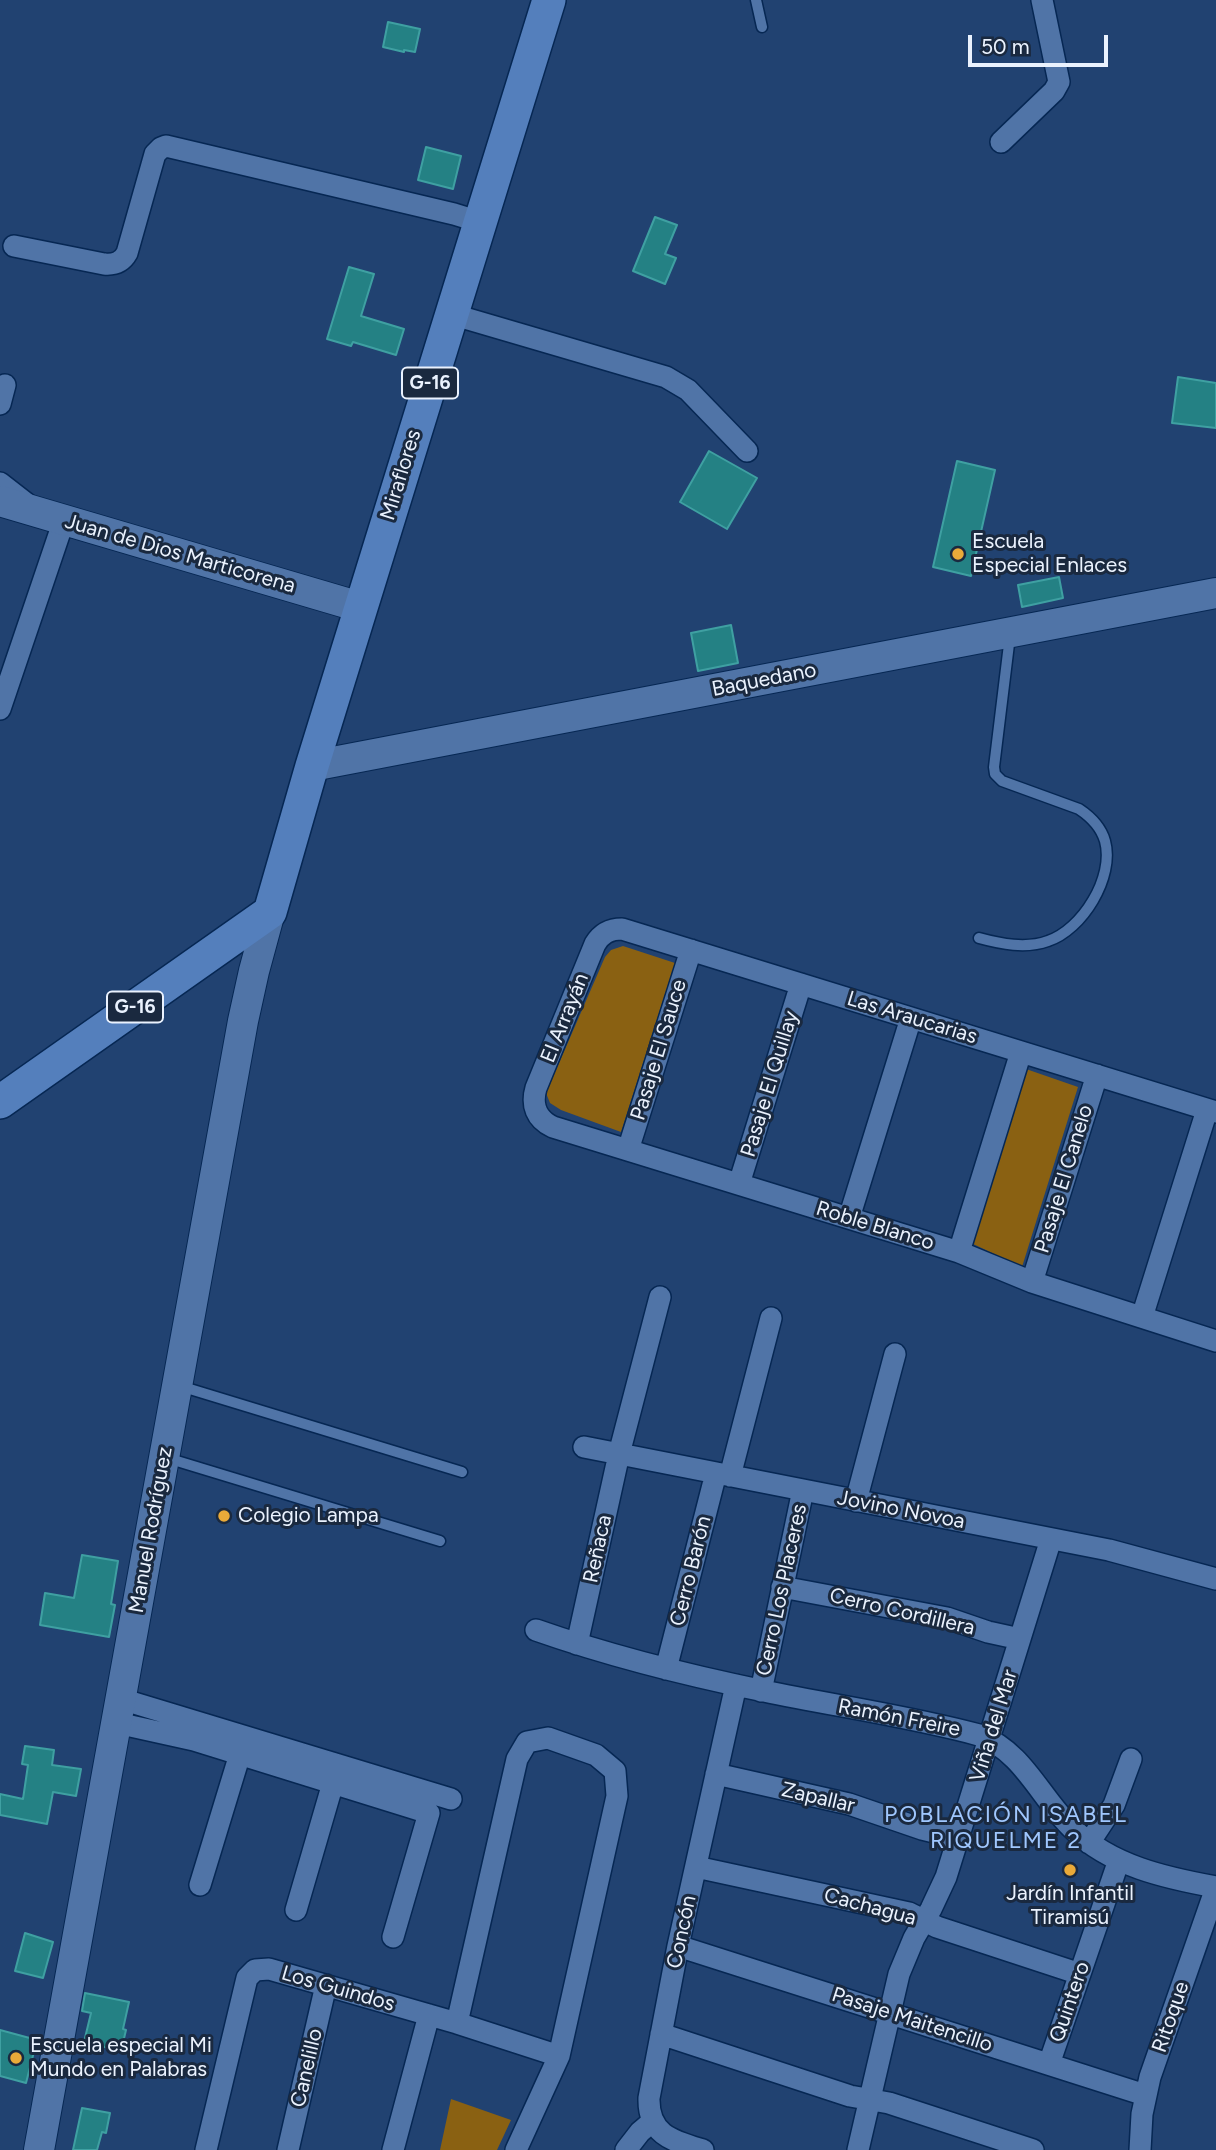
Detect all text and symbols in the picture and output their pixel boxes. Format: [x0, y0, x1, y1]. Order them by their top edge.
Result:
scale bar [971, 21, 1111, 65]
text: 50 m [981, 34, 1030, 59]
road number: G-16 [402, 368, 458, 398]
street label: Miraflores [375, 427, 427, 523]
street label: Juan de Dios Marticorena [62, 509, 298, 599]
place label: Escuela Especial Enlaces [972, 529, 1127, 579]
marker: Escuela Especial Enlaces [950, 546, 966, 562]
street label: Baquedano [710, 658, 818, 702]
street label: El Arrayán [536, 970, 594, 1066]
street label: Pasaje El Sauce [626, 977, 692, 1123]
street label: Las Araucarias [844, 986, 980, 1050]
road number: G-16 [107, 992, 163, 1023]
street label: Pasaje El Quillay [736, 1008, 804, 1160]
street label: Pasaje El Canelo [1030, 1102, 1098, 1256]
street label: Roble Blanco [813, 1196, 937, 1256]
street label: Manuel Rodríguez [124, 1445, 178, 1615]
street label: Jovino Novoa [835, 1485, 967, 1535]
street label: Cerro Los Placeres [751, 1502, 813, 1678]
place label: Colegio Lampa [238, 1503, 379, 1529]
marker: Colegio Lampa [216, 1508, 232, 1524]
street label: Reñaca [578, 1513, 618, 1585]
street label: Cerro Barón [665, 1513, 717, 1629]
street label: Cerro Cordillera [827, 1583, 977, 1641]
street label: Viña del Mar [965, 1667, 1023, 1785]
street label: Ramón Freire [836, 1694, 962, 1742]
street label: Zapallar [779, 1777, 857, 1819]
district label: POBLACIÓN ISABEL RIQUELME 2 [886, 1801, 1126, 1855]
marker: Jardín Infantil Tiramisú [1062, 1862, 1078, 1878]
place label: Jardín Infantil Tiramisú [1006, 1881, 1134, 1931]
street label: Cachagua [821, 1883, 919, 1931]
street label: Concón [662, 1893, 702, 1971]
street label: Quintero [1045, 1959, 1095, 2045]
street label: Los Guindos [278, 1961, 398, 2017]
street label: Ritoque [1147, 1978, 1195, 2056]
street label: Pasaje Maitencillo [828, 1982, 996, 2058]
street label: Canelillo [286, 2026, 328, 2110]
place label: Escuela especial Mi Mundo en Palabras [30, 2033, 212, 2083]
marker: Escuela especial Mi Mundo en Palabras [8, 2050, 24, 2066]

